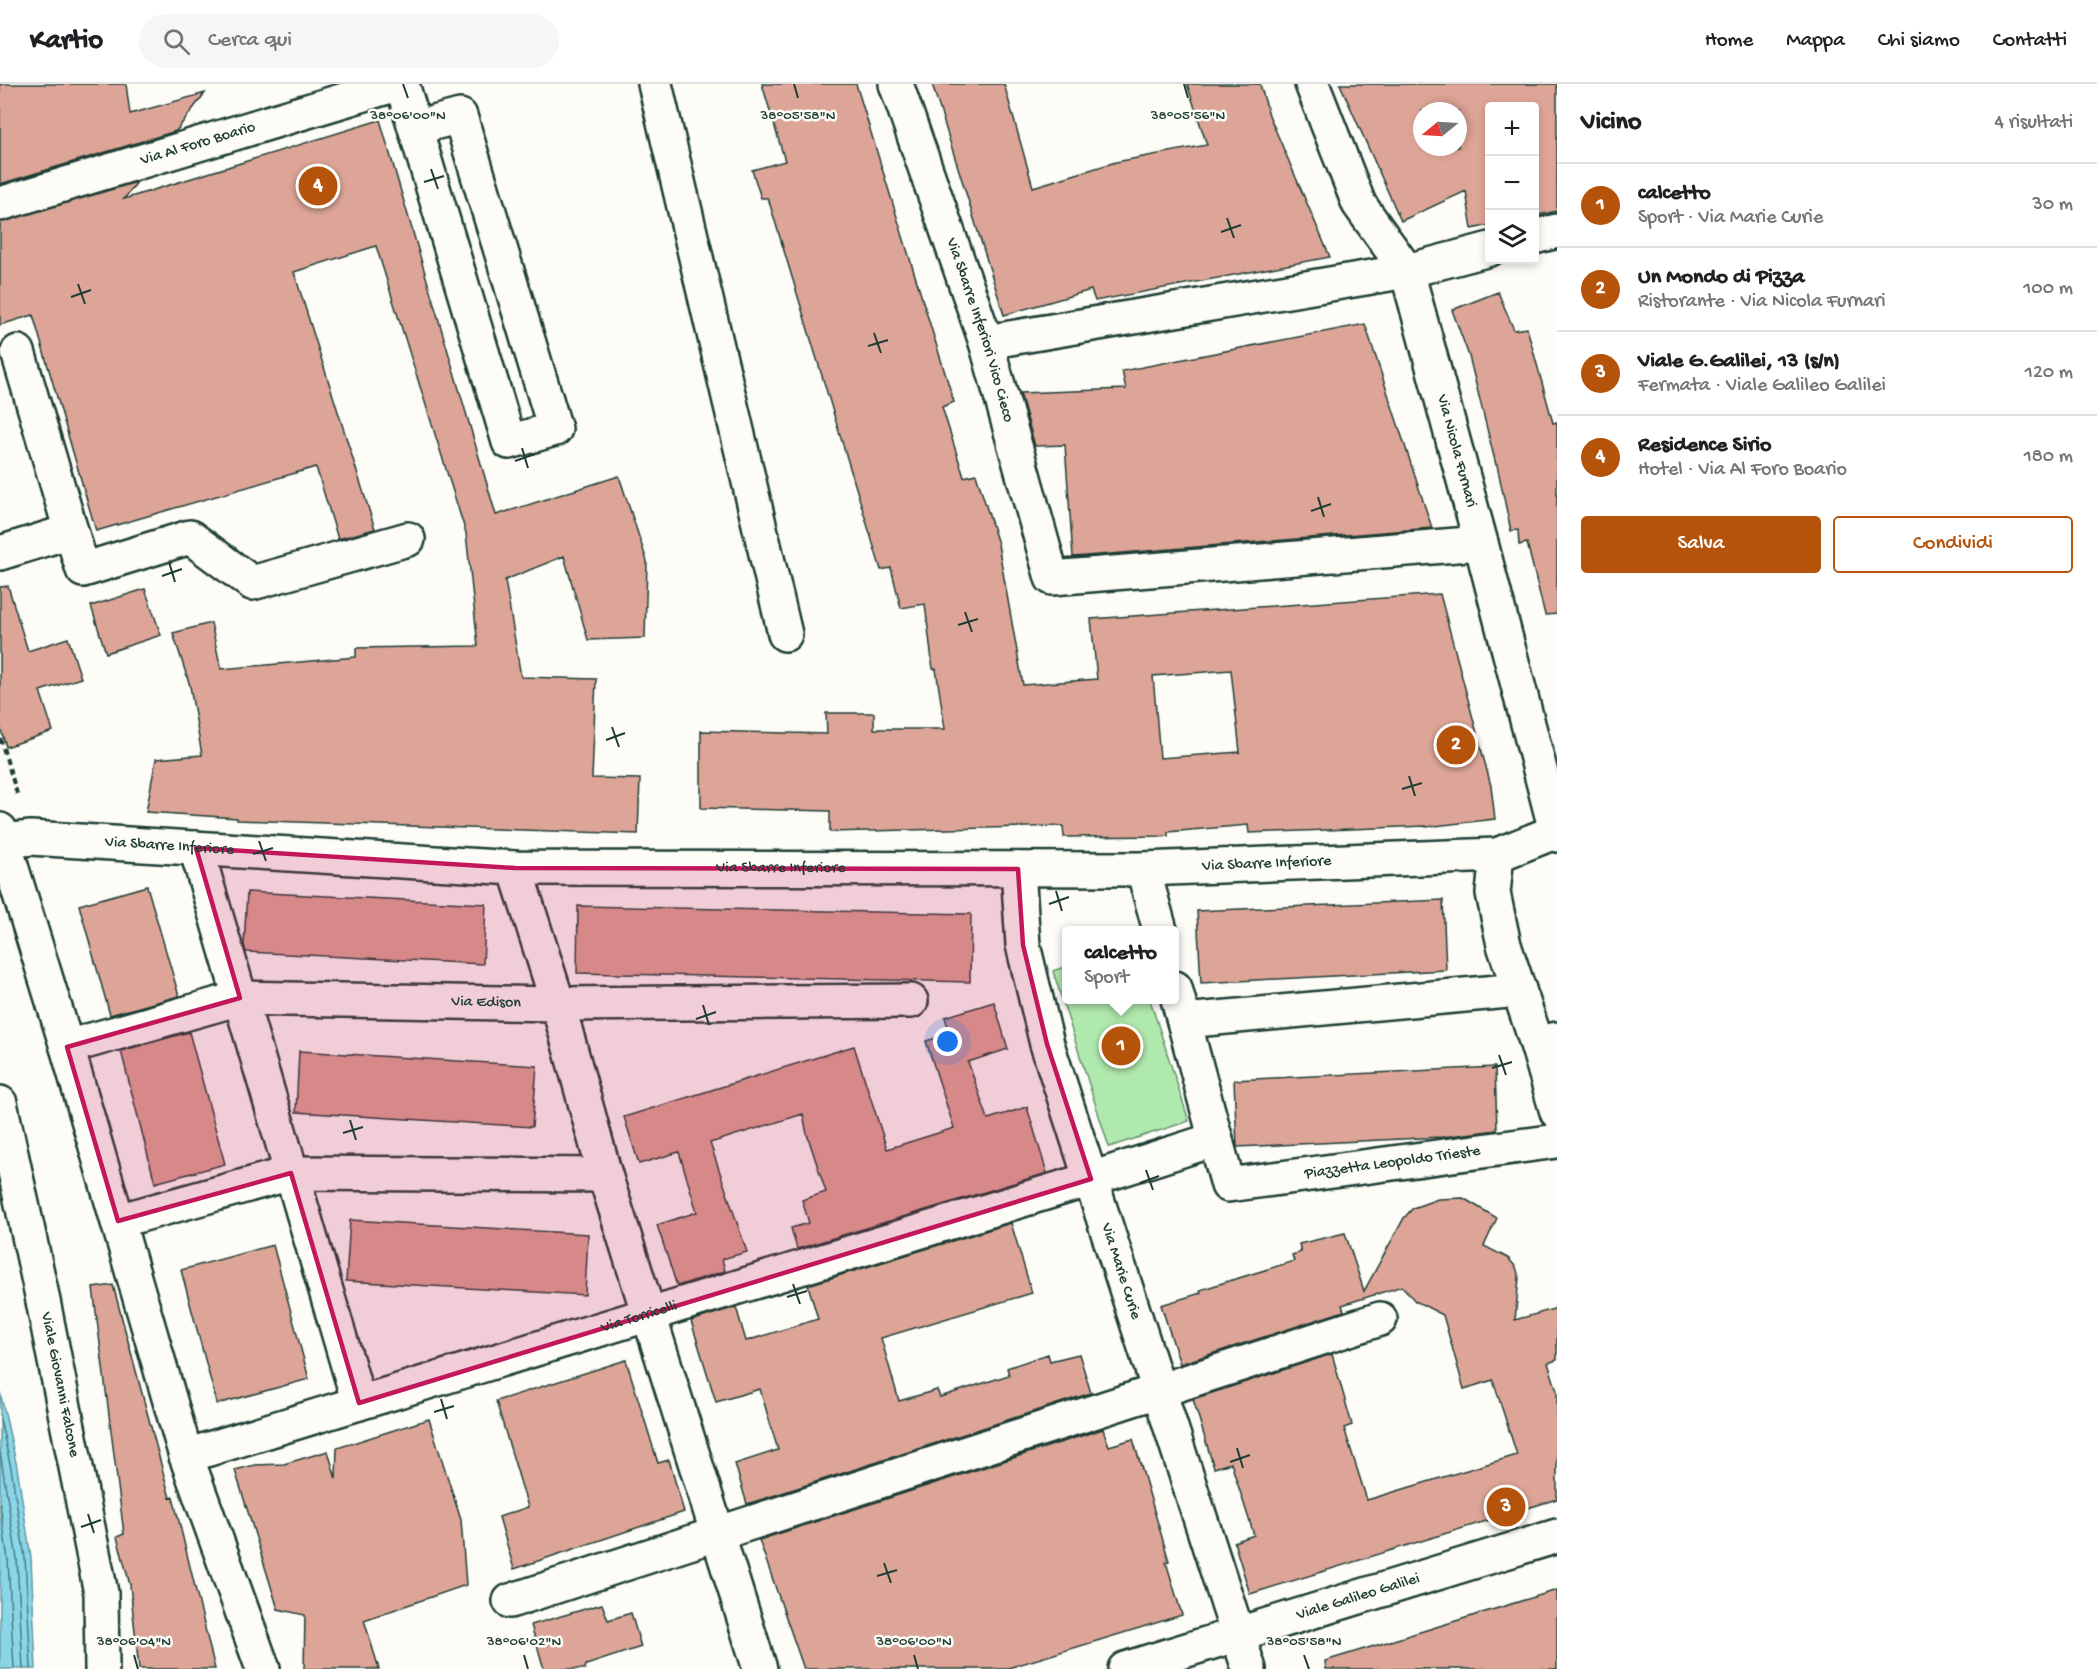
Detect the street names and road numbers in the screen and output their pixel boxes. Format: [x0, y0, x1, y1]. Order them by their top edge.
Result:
street label: Via Al Foro Boario [137, 118, 258, 171]
street label: Via Sbarre Inferiori Vico Cieco [941, 235, 1017, 424]
street label: Via Nicola Furnari [1431, 392, 1480, 510]
street label: Via Sbarre Inferiore [103, 833, 235, 860]
street label: Via Sbarre Inferiore [1201, 852, 1332, 876]
street label: Via Sbarre Inferiore [715, 859, 846, 878]
street label: Via Edison [450, 992, 522, 1013]
street label: Piazzetta Leopoldo Trieste [1302, 1142, 1482, 1184]
street label: Via Marie Curie [1096, 1220, 1145, 1323]
street label: Via Torricelli [598, 1297, 680, 1338]
street label: Viale Giovanni Falcone [36, 1310, 83, 1460]
street label: Viale Galileo Galilei [1293, 1569, 1422, 1625]

